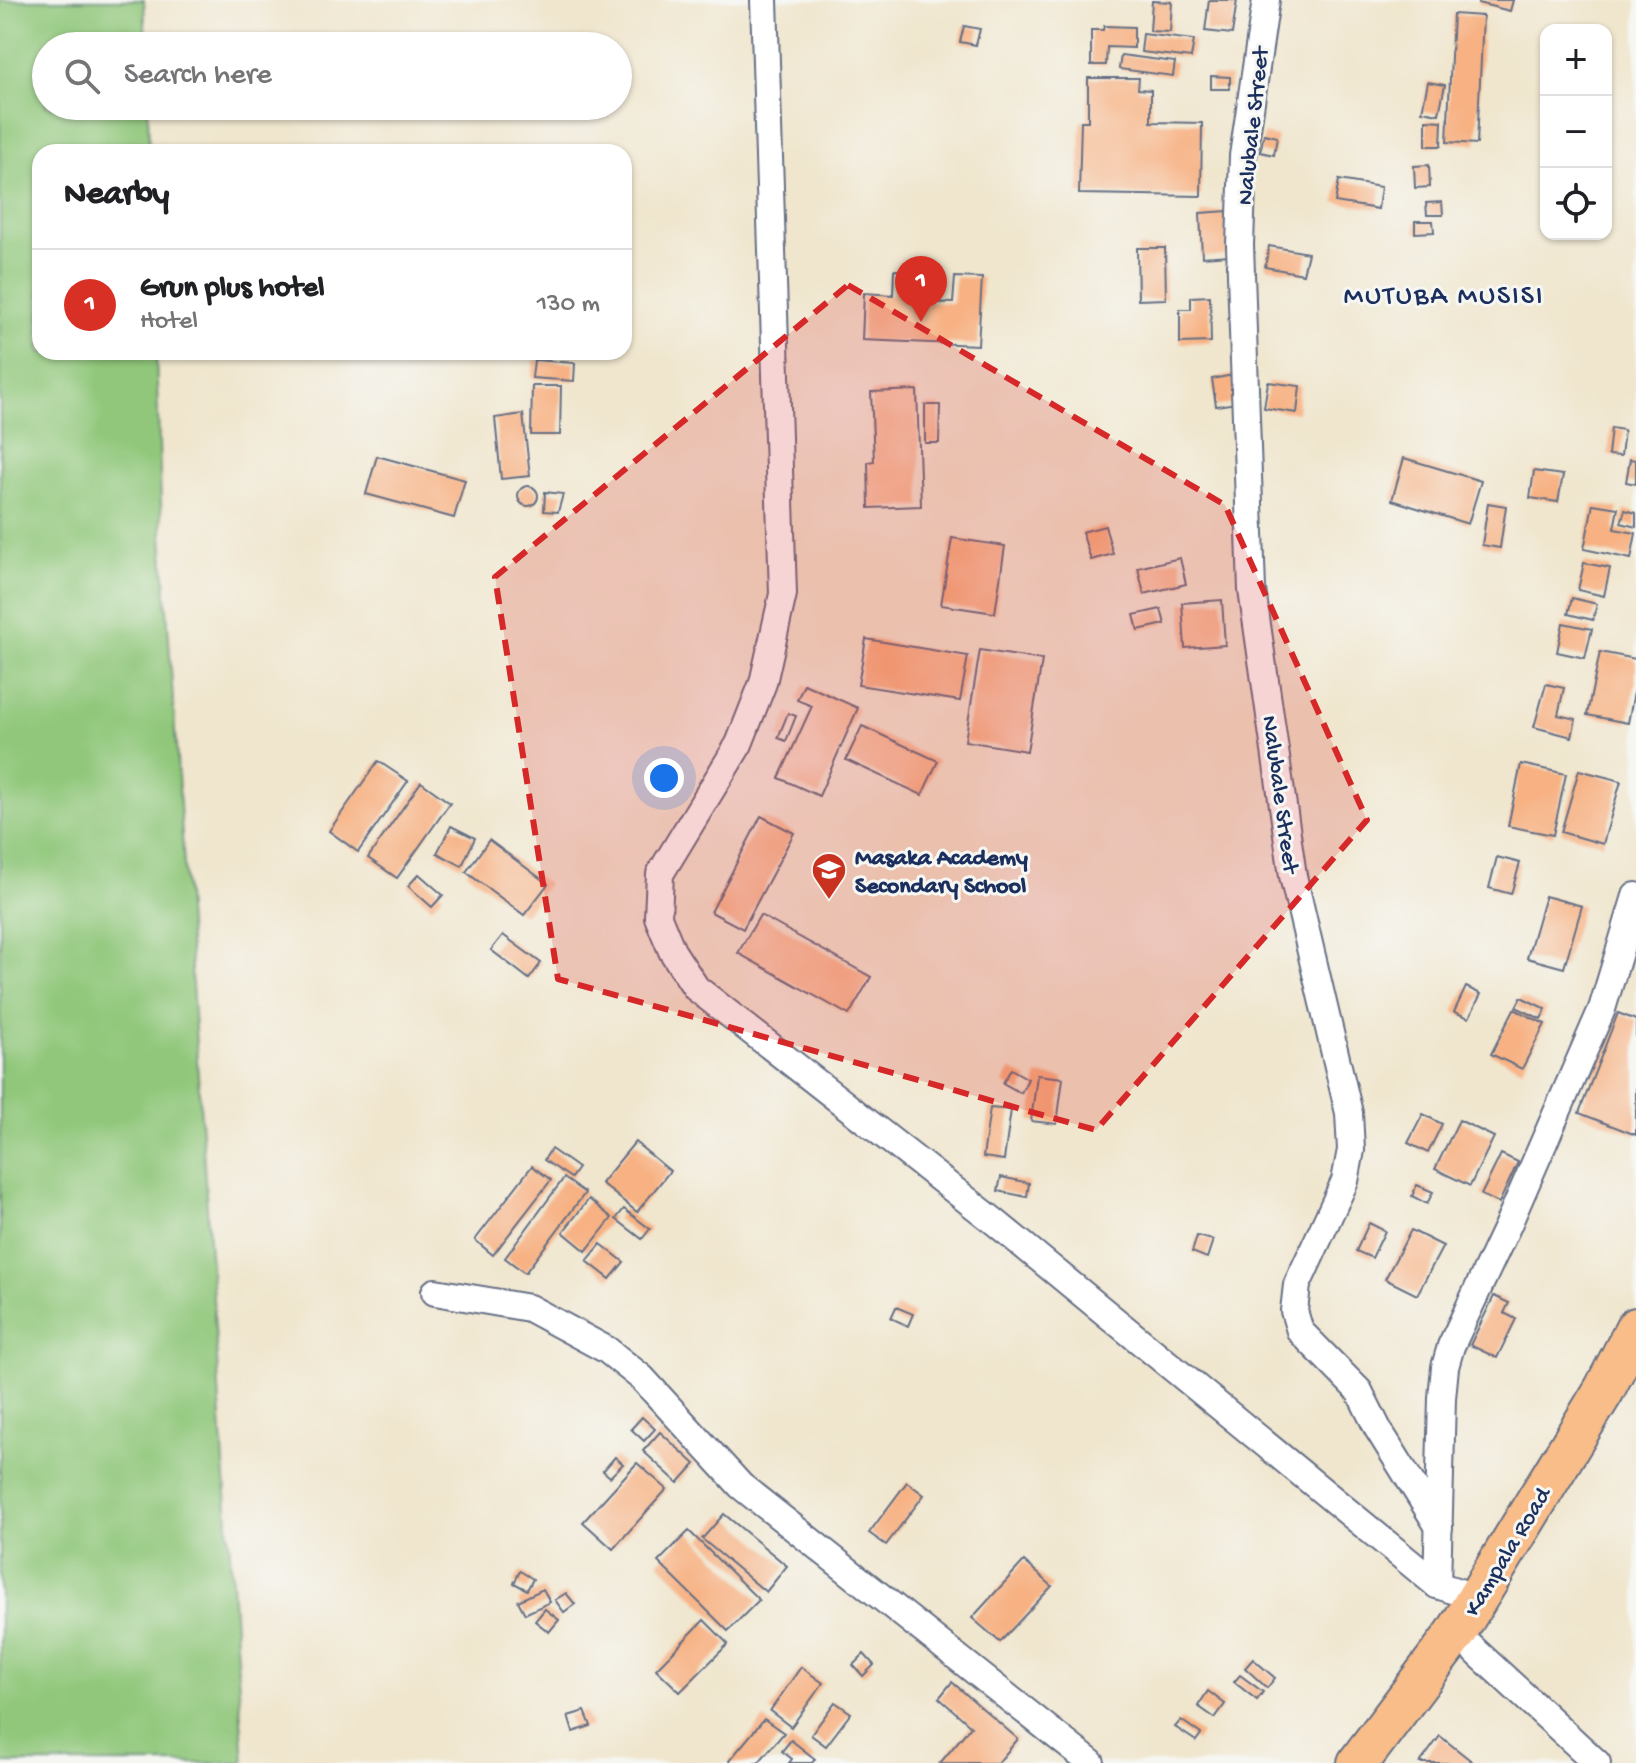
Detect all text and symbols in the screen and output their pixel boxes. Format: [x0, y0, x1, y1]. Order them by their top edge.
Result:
map controls [1540, 24, 1612, 240]
button: + [1540, 24, 1612, 96]
search box [32, 32, 632, 120]
street label: Nalubale Street [1232, 44, 1277, 207]
icon: search [60, 54, 104, 98]
text: Search here [124, 59, 272, 94]
button: − [1540, 96, 1612, 168]
button: locate [1540, 168, 1612, 240]
text: Nearby [64, 176, 169, 216]
pin: 1 [895, 256, 947, 322]
text: Grun plus hotel [140, 272, 325, 307]
district label: MUTUBA MUSISI [1344, 281, 1545, 314]
text: 1 [85, 290, 95, 321]
text: 130 m [537, 290, 600, 321]
text: Hotel [140, 307, 198, 338]
street label: Nalubale Street [1253, 714, 1304, 877]
your location [644, 758, 684, 798]
place label: Masaka Academy Secondary School [855, 845, 1028, 902]
school or university icon: Masaka Academy Secondary School [810, 851, 848, 901]
street label: Kampala Road [1459, 1481, 1560, 1623]

